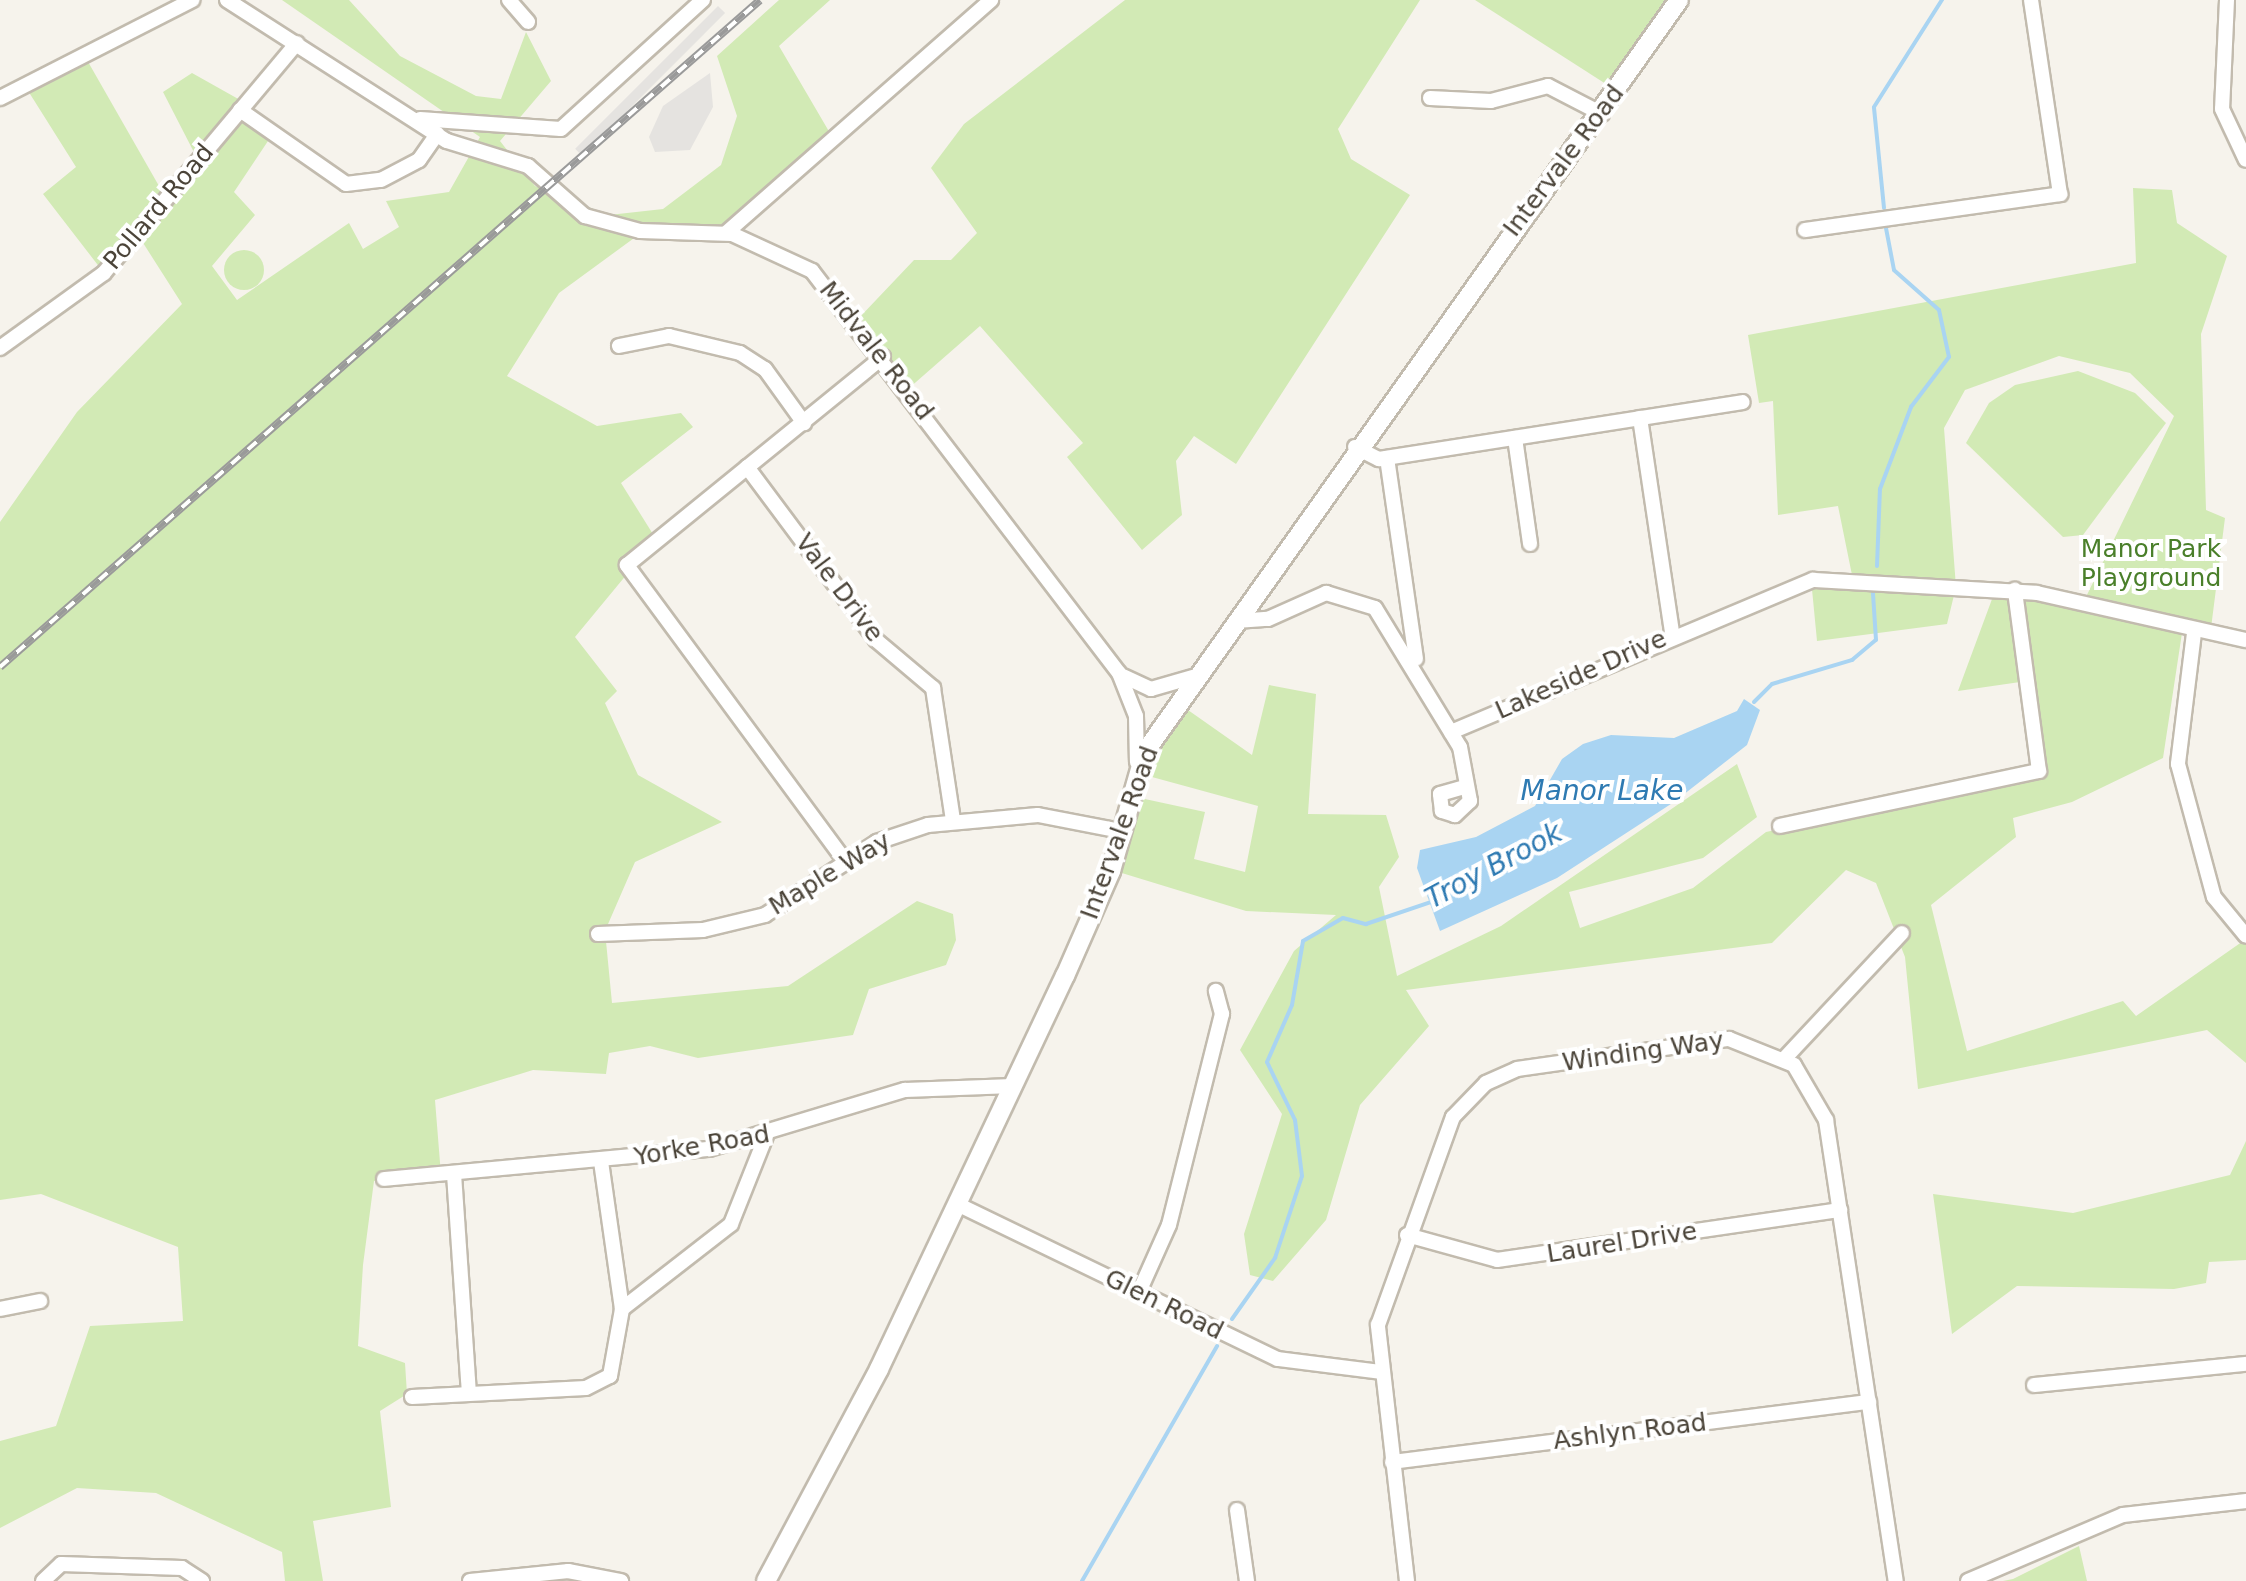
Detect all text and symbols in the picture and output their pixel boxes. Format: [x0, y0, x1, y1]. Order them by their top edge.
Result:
street label: Intervale Road [1497, 79, 1631, 243]
street label: Pollard Road [98, 138, 220, 276]
street label: Midvale Road [813, 276, 939, 426]
street label: Vale Drive [789, 528, 889, 648]
park label: Manor Park Playground [2081, 535, 2221, 594]
street label: Lakeside Drive [1491, 624, 1671, 726]
street label: Intervale Road [1075, 742, 1165, 924]
water label: Manor Lake [1521, 774, 1683, 808]
water label: Troy Brook [1420, 816, 1568, 916]
street label: Maple Way [764, 826, 896, 922]
street label: Winding Way [1560, 1026, 1726, 1078]
street label: Yorke Road [632, 1119, 772, 1173]
street label: Laurel Drive [1545, 1216, 1699, 1270]
street label: Glen Road [1100, 1263, 1228, 1347]
street label: Ashlyn Road [1552, 1408, 1708, 1456]

